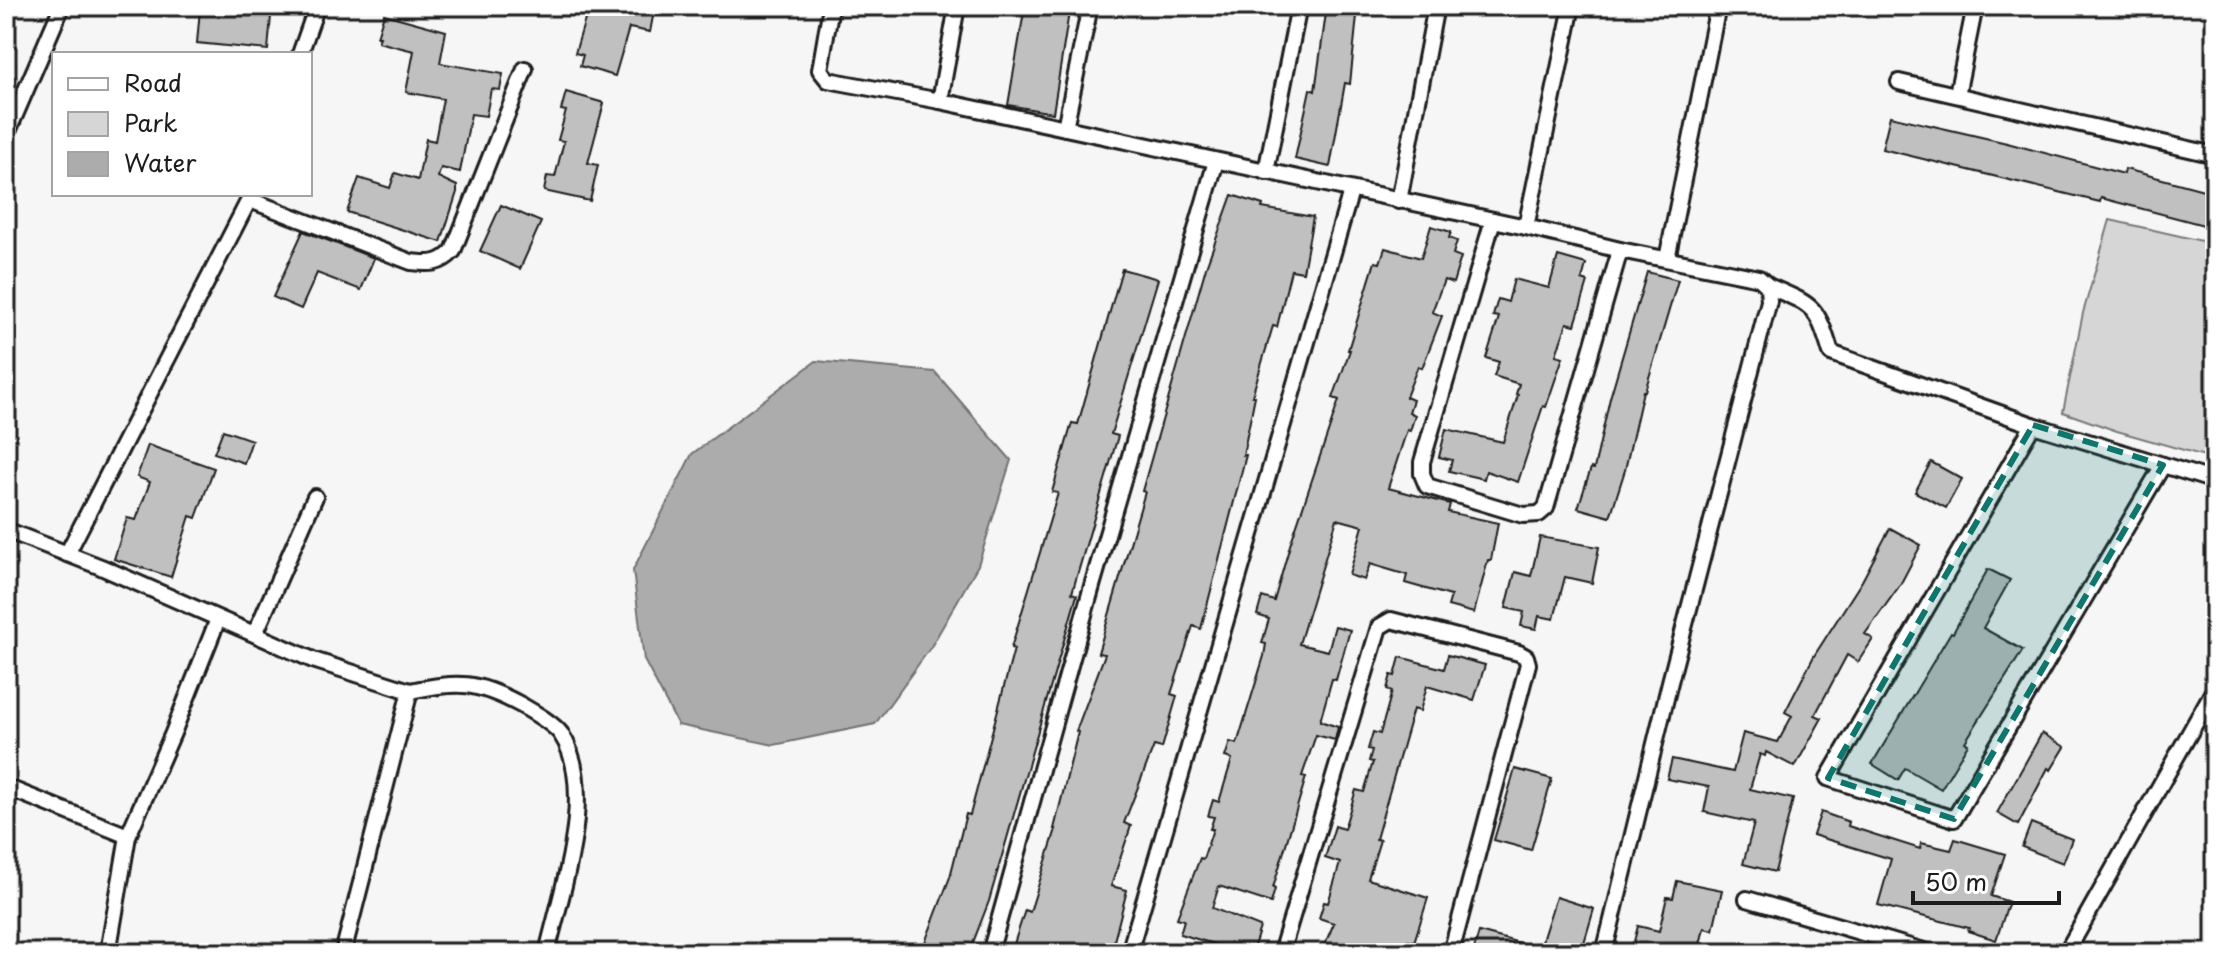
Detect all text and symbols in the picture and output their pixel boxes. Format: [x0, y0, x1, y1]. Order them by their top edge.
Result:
legend [52, 52, 312, 196]
text: Road [124, 64, 182, 100]
text: Park [124, 104, 178, 140]
text: Water [124, 144, 197, 180]
scale bar [1913, 855, 2059, 905]
text: 50 m [1925, 863, 1987, 899]

